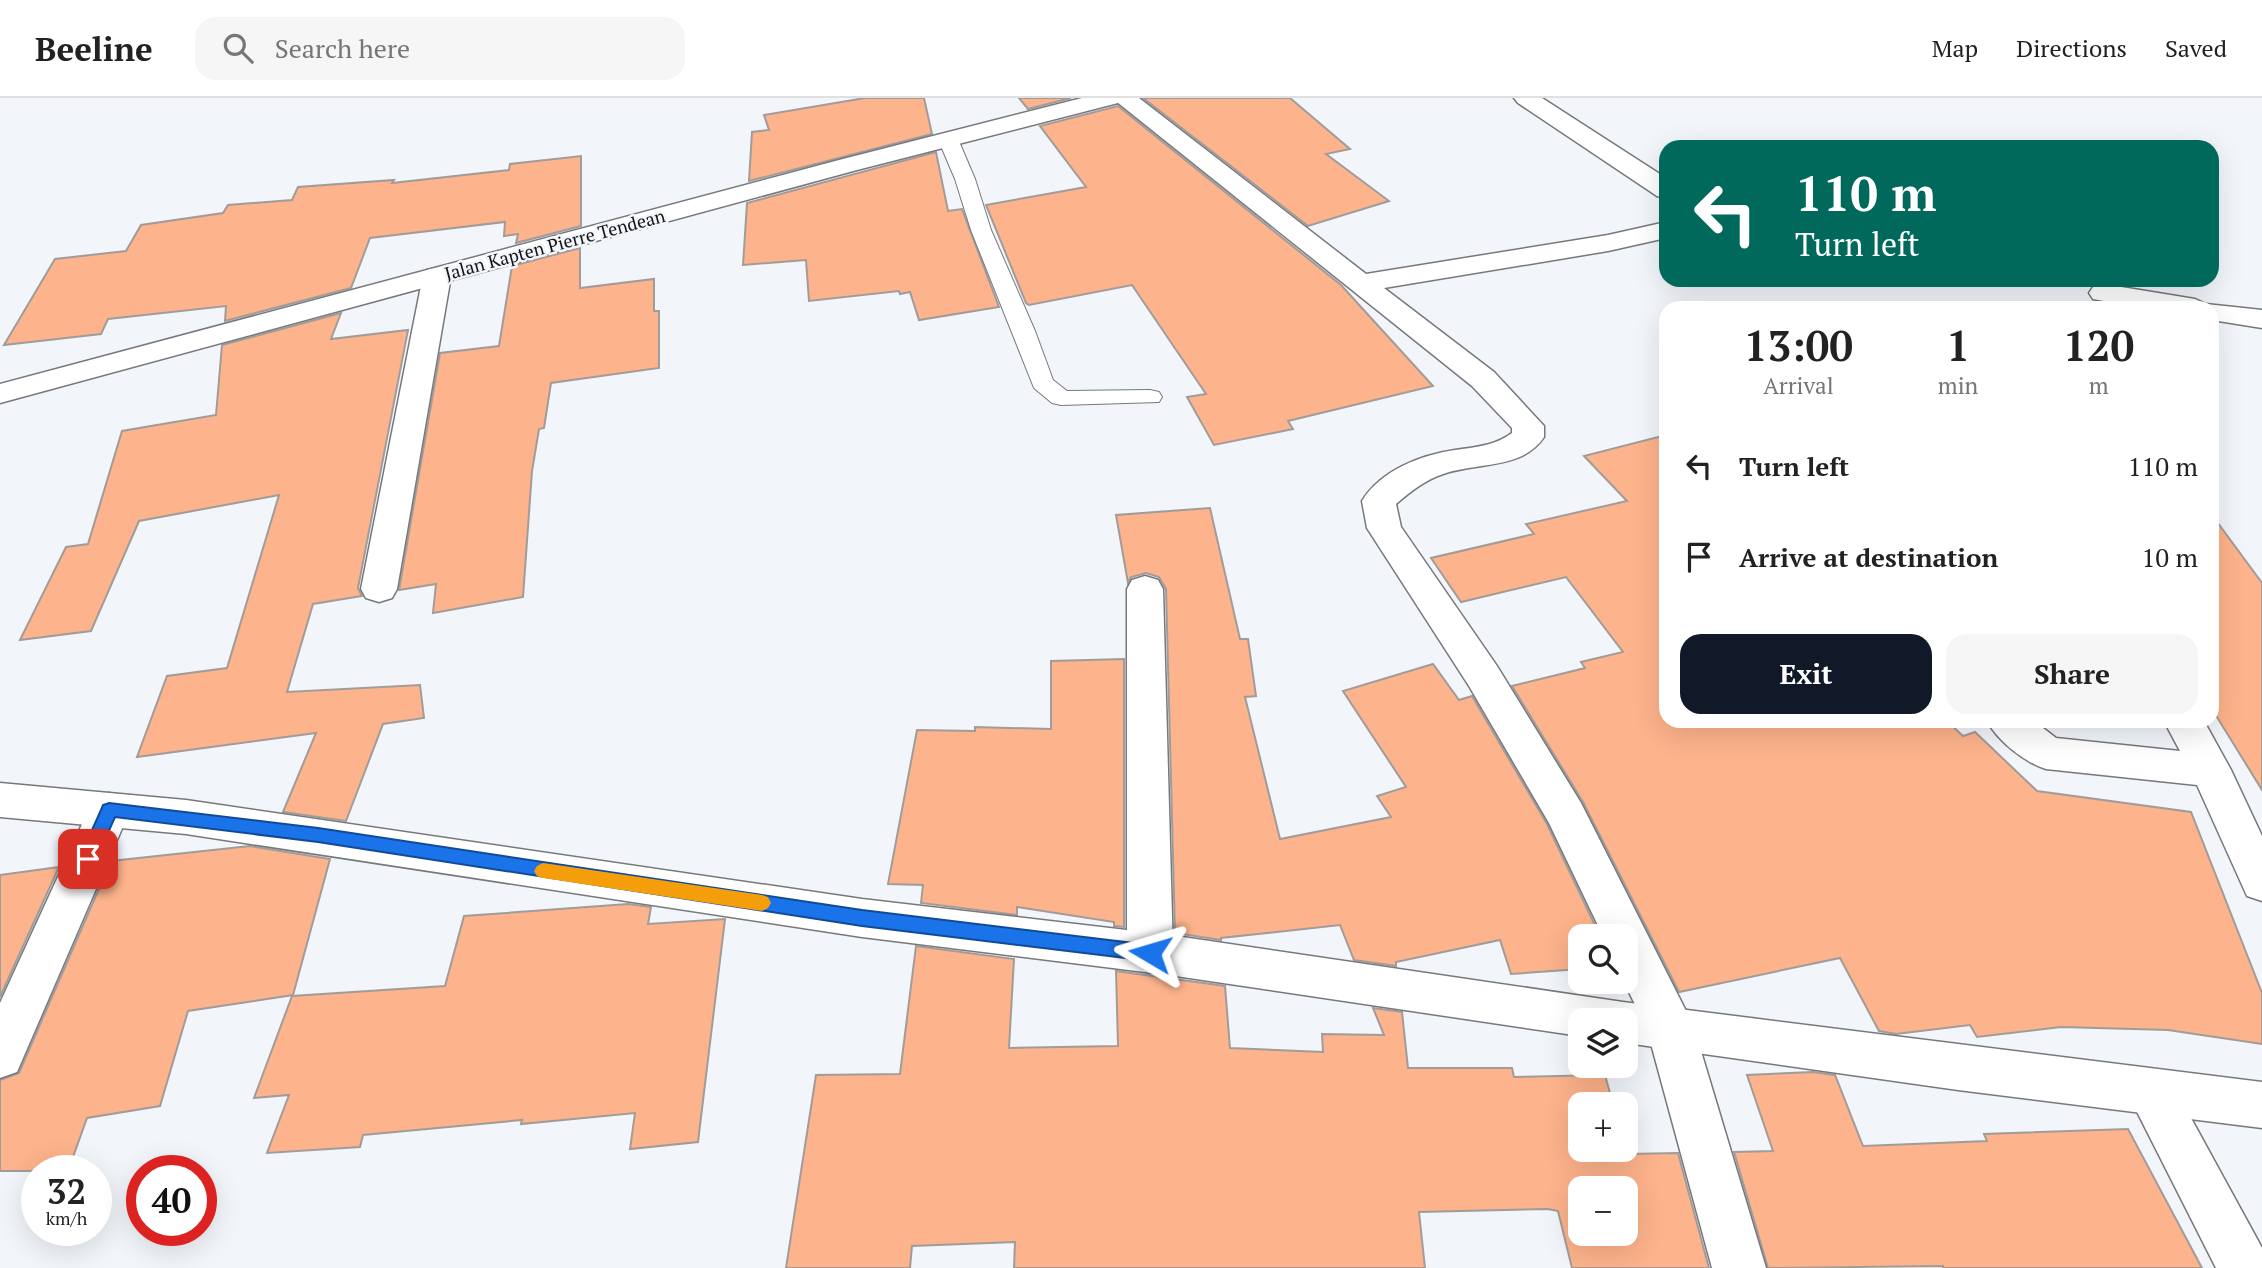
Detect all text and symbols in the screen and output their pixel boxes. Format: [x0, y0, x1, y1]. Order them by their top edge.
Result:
search box [195, 17, 685, 80]
text: Beeline [35, 27, 153, 70]
icon: search [219, 29, 257, 67]
text: Search here [275, 31, 410, 65]
text: Map [1932, 32, 1978, 64]
text: Directions [2016, 32, 2127, 64]
text: Saved [2165, 32, 2227, 64]
text: 110 m [1795, 160, 1937, 225]
icon: left [1680, 168, 1771, 259]
street label: Jalan Kapten Pierre Tendean [442, 203, 668, 285]
text: Turn left [1795, 223, 1919, 265]
text: 13:00 [1744, 317, 1853, 373]
text: 1 [1946, 317, 1970, 373]
text: 120 [2063, 317, 2134, 373]
text: Arrival [1763, 370, 1834, 401]
text: min [1938, 370, 1978, 401]
text: m [2089, 370, 2109, 401]
icon: left [1680, 447, 1718, 485]
text: Turn left [1739, 449, 1849, 483]
text: 110 m [2128, 449, 2198, 483]
icon: arrive [1680, 538, 1718, 576]
text: Arrive at destination [1739, 540, 1998, 574]
text: 10 m [2142, 540, 2198, 574]
button: Exit [1680, 634, 1932, 714]
button: Share [1946, 634, 2198, 714]
pin [58, 829, 118, 889]
icon: arrive [69, 840, 107, 878]
position arrow [1113, 916, 1187, 990]
map controls [1568, 924, 1638, 1246]
button: search [1568, 924, 1638, 994]
button: layers [1568, 1008, 1638, 1078]
button: + [1568, 1092, 1638, 1162]
speed limit sign: 40 [126, 1155, 217, 1246]
text: 32 [47, 1168, 86, 1214]
button: − [1568, 1176, 1638, 1246]
text: km/h [46, 1206, 87, 1230]

